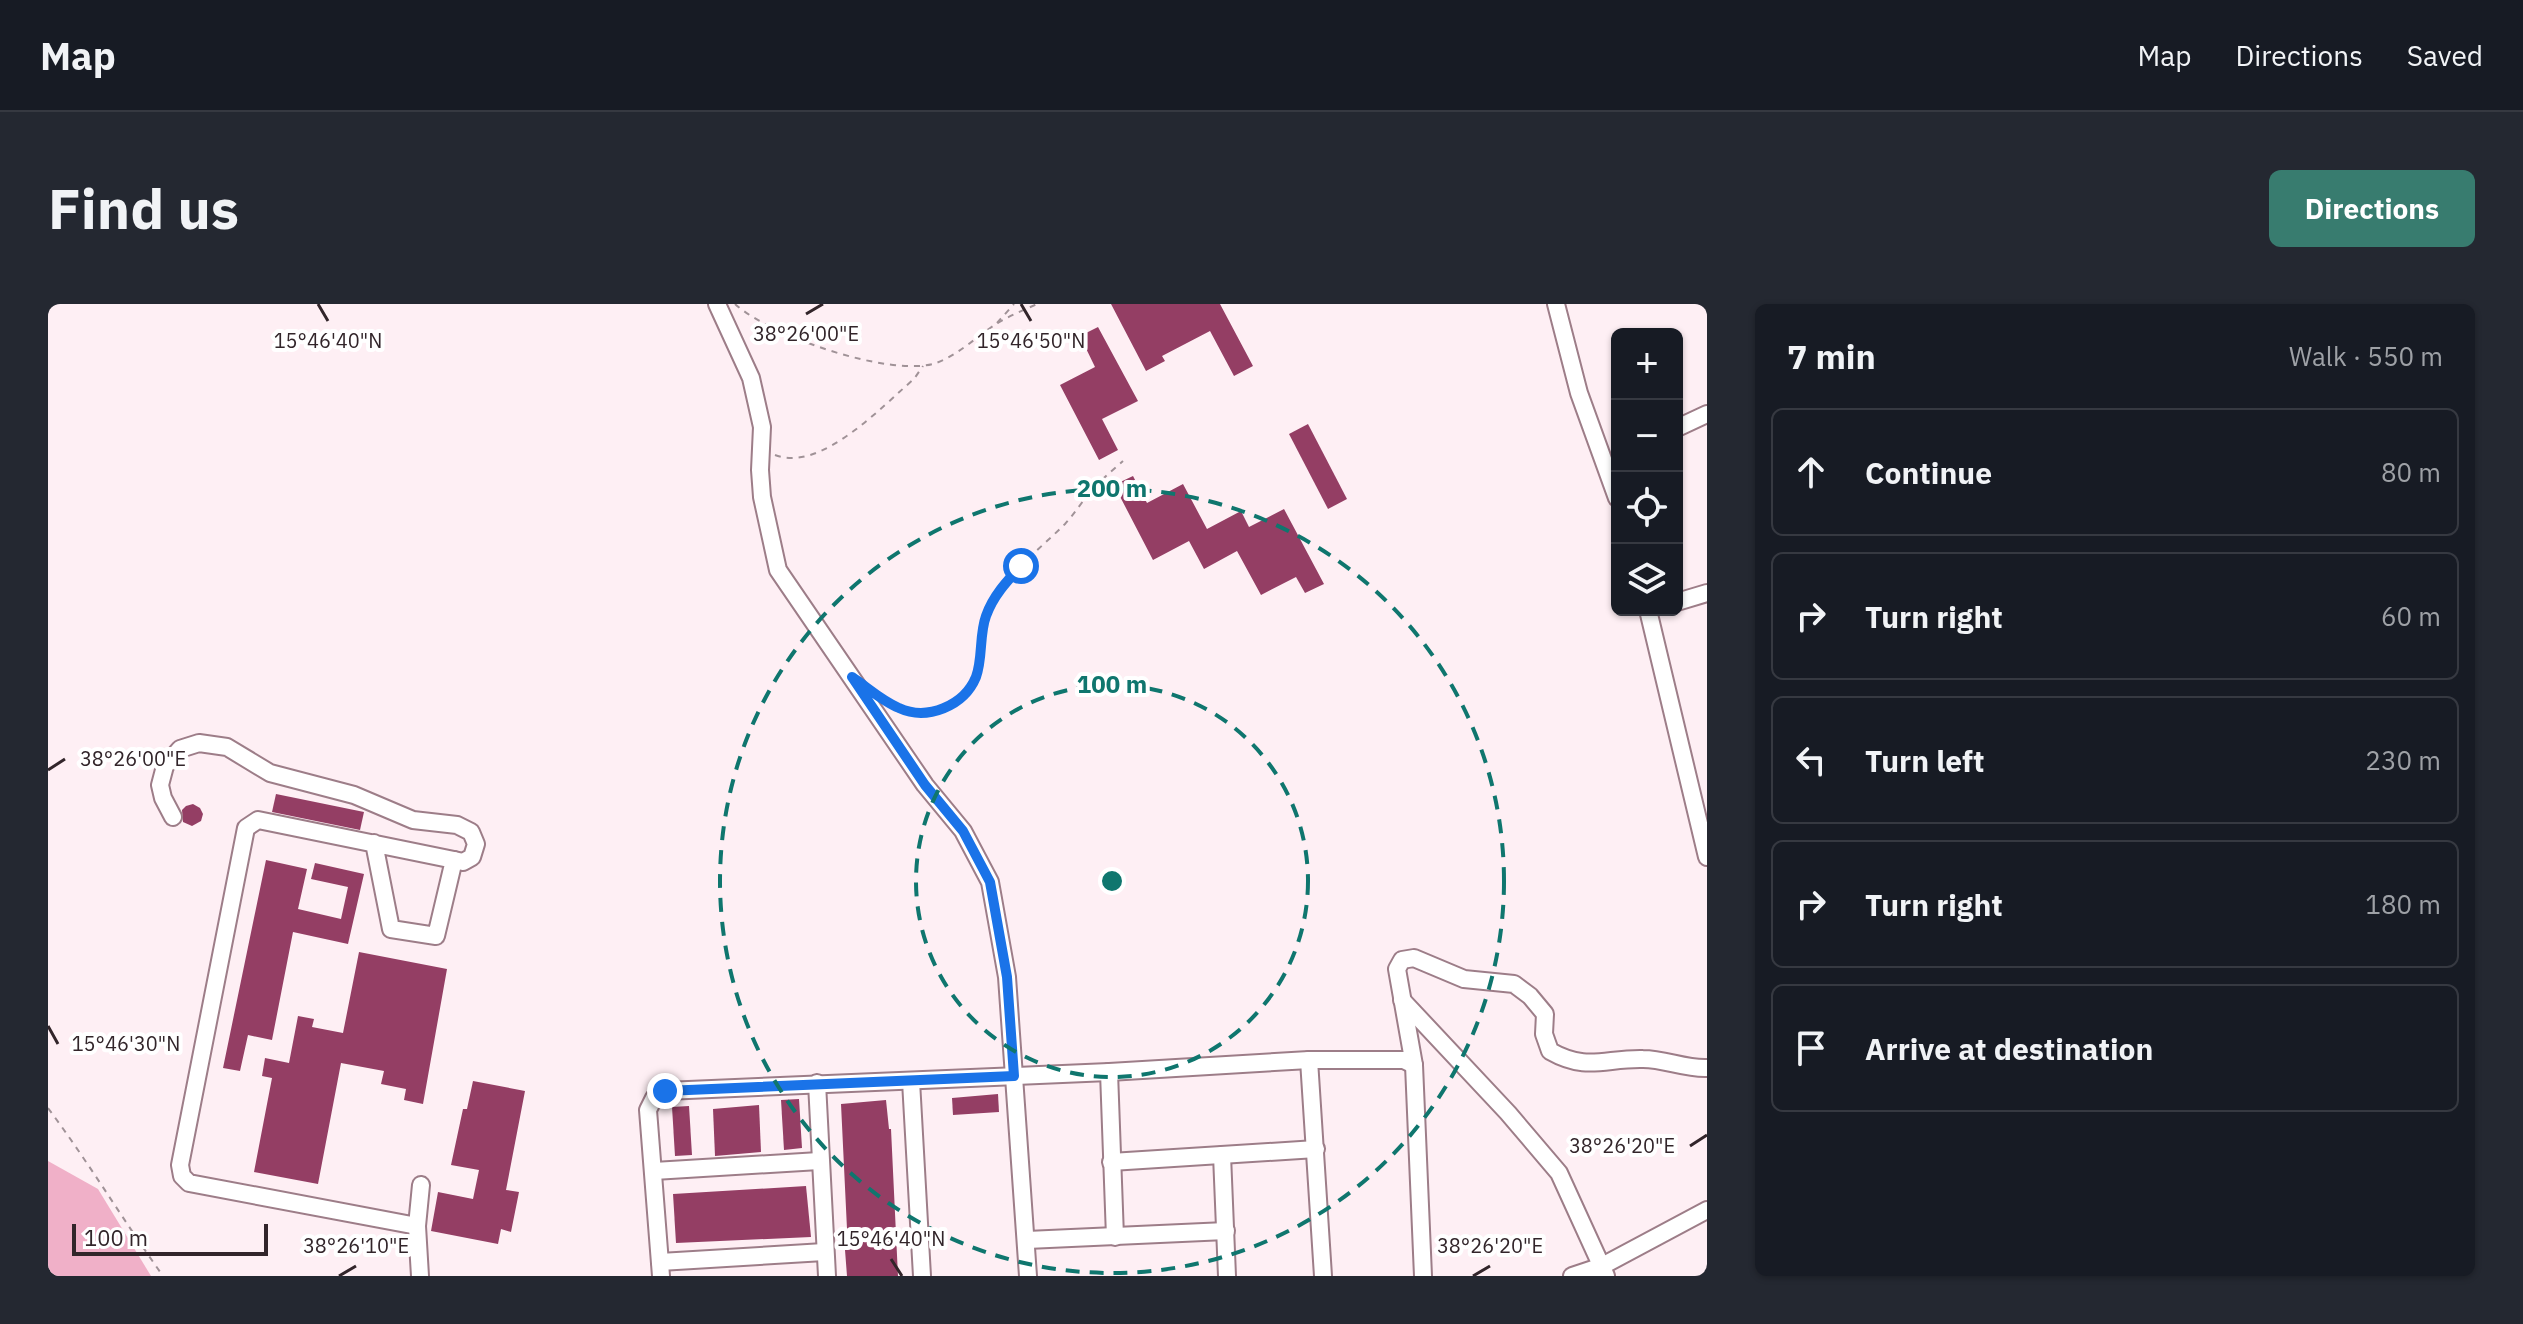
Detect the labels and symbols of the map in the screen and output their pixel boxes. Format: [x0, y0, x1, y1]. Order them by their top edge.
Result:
text: 38°26'00"E [753, 320, 859, 347]
text: 15°46'40"N [274, 327, 382, 354]
text: 15°46'50"N [977, 327, 1085, 354]
text: 200 m [1077, 472, 1147, 504]
route start [1003, 548, 1039, 584]
text: 100 m [1077, 668, 1147, 700]
text: 38°26'00"E [80, 745, 186, 772]
centre of rings [1098, 867, 1126, 895]
text: 15°46'30"N [72, 1030, 180, 1057]
route end [647, 1073, 683, 1109]
text: 38°26'20"E [1569, 1132, 1675, 1159]
scale bar [72, 1220, 268, 1256]
text: 15°46'40"N [837, 1225, 945, 1252]
text: 38°26'10"E [303, 1232, 409, 1259]
text: 38°26'20"E [1437, 1232, 1543, 1259]

